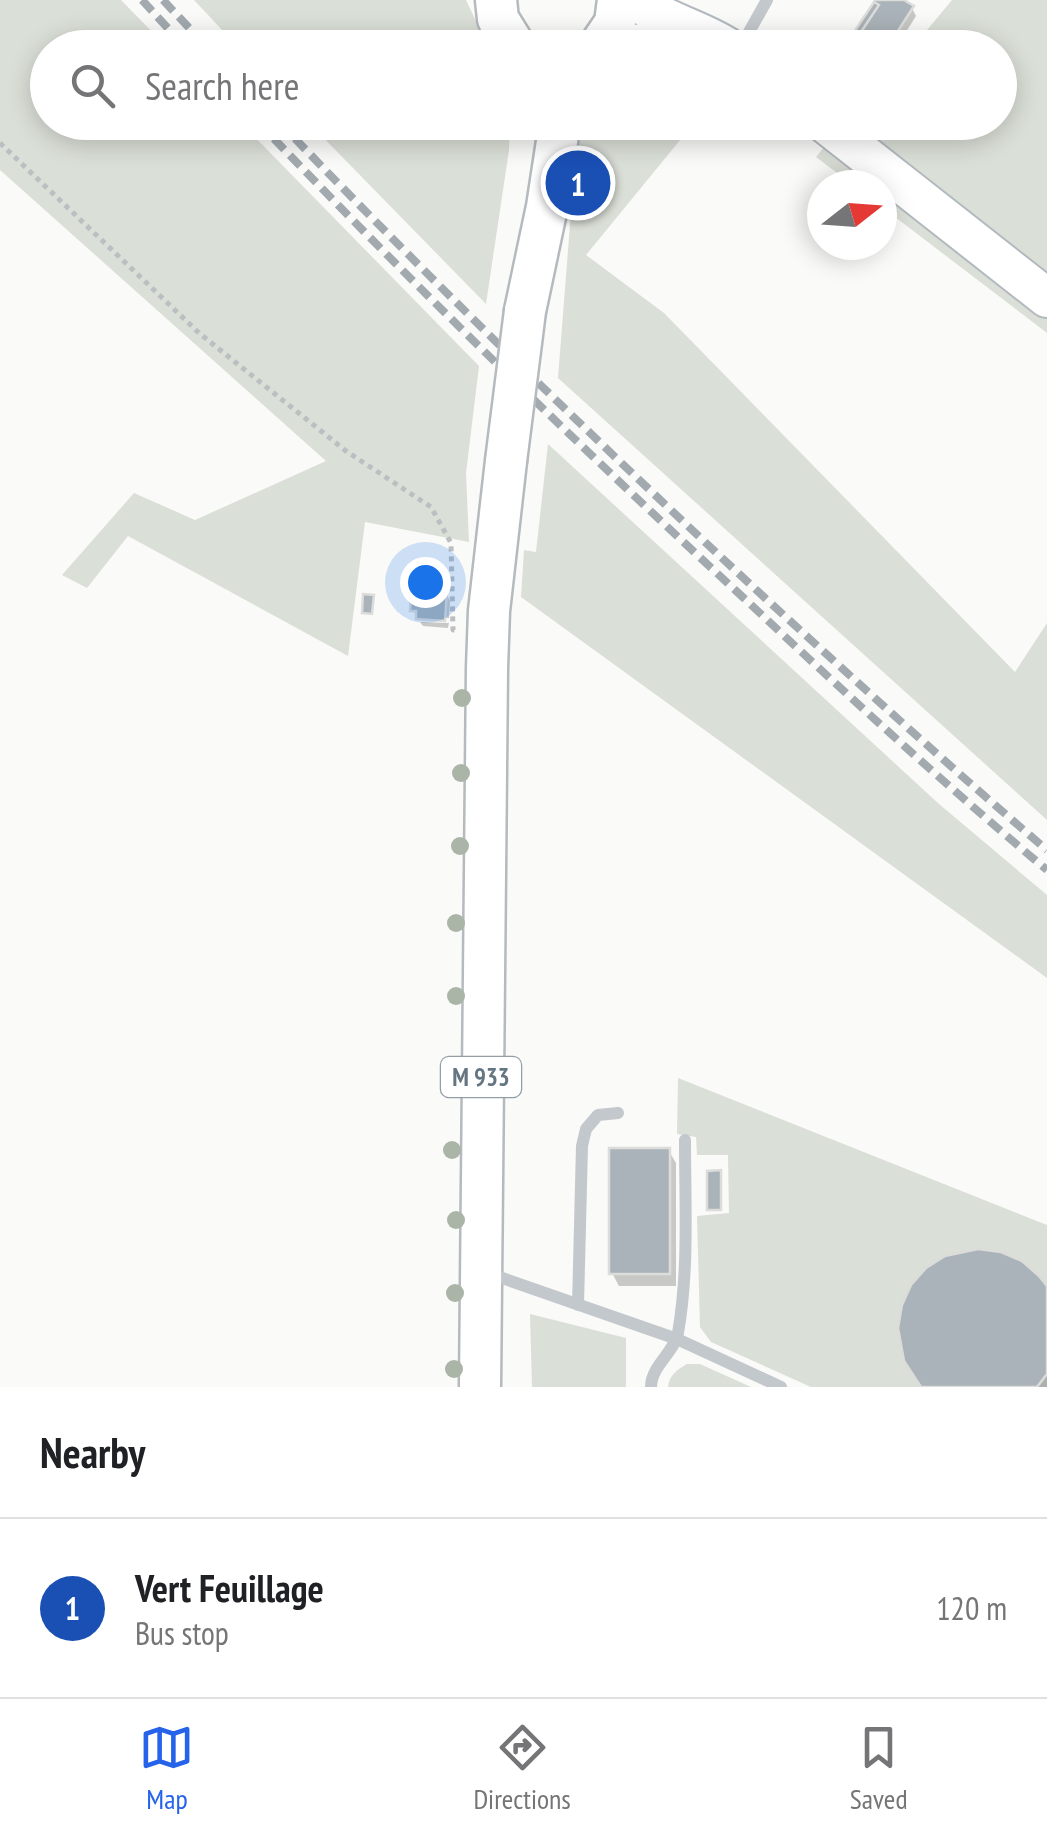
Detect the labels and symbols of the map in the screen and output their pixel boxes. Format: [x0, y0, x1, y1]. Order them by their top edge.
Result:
pin: 1 [546, 146, 610, 220]
north arrow [807, 170, 897, 260]
your location [400, 557, 451, 608]
road number: M 933 [441, 1057, 521, 1097]

